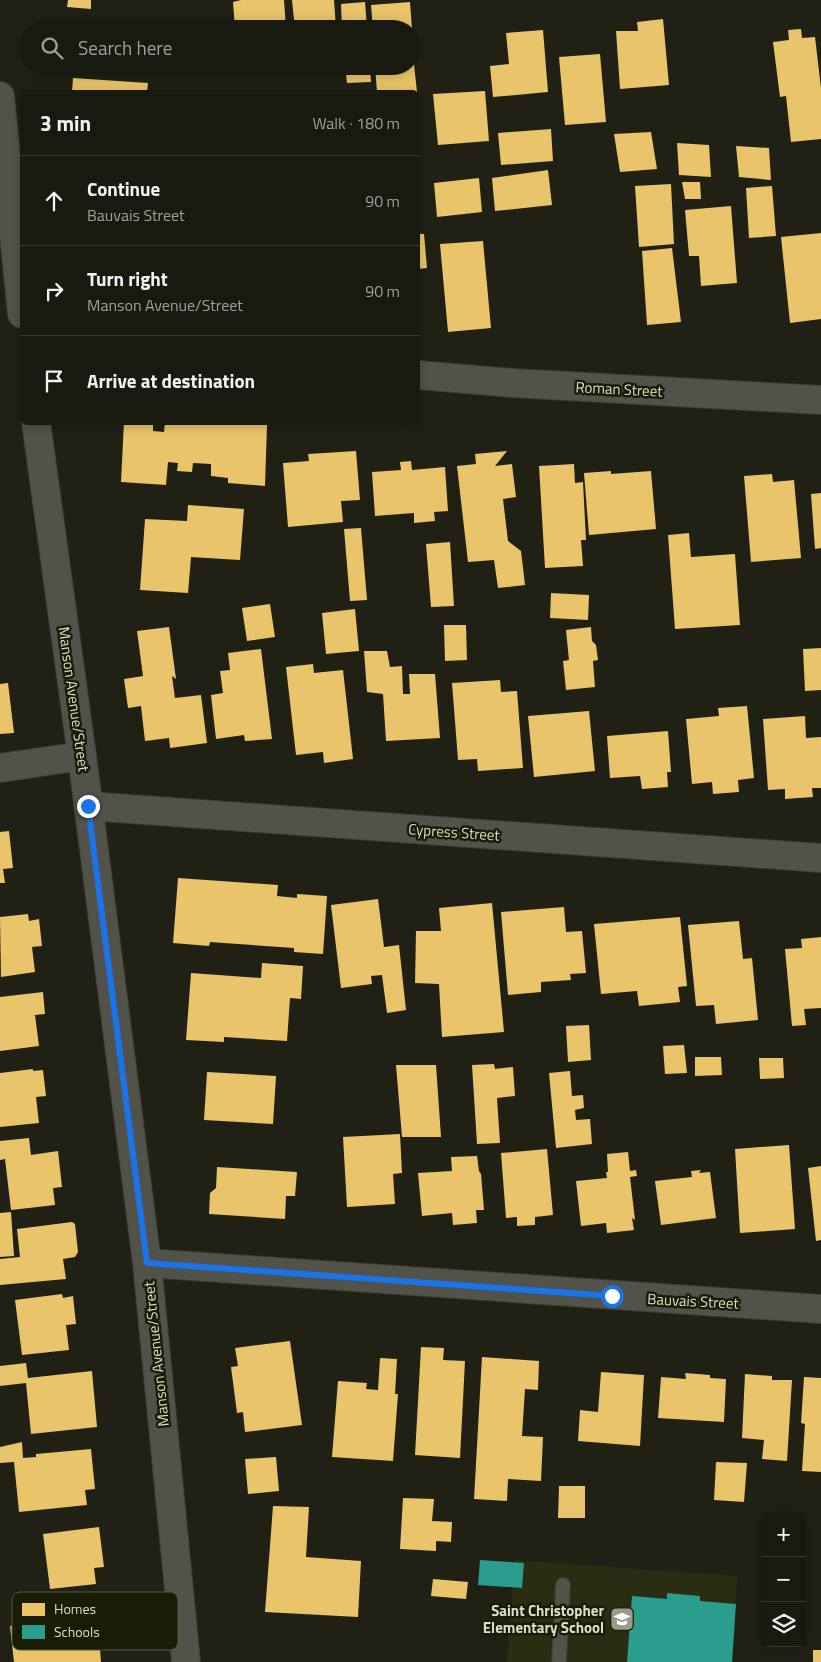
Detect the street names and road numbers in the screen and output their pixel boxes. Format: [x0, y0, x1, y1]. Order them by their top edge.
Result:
street label: Roman Street [575, 375, 664, 403]
street label: Manson Avenue/Street [52, 625, 96, 774]
street label: Cypress Street [407, 817, 501, 847]
street label: Manson Avenue/Street [137, 1279, 175, 1428]
street label: Bauvais Street [647, 1287, 740, 1315]

